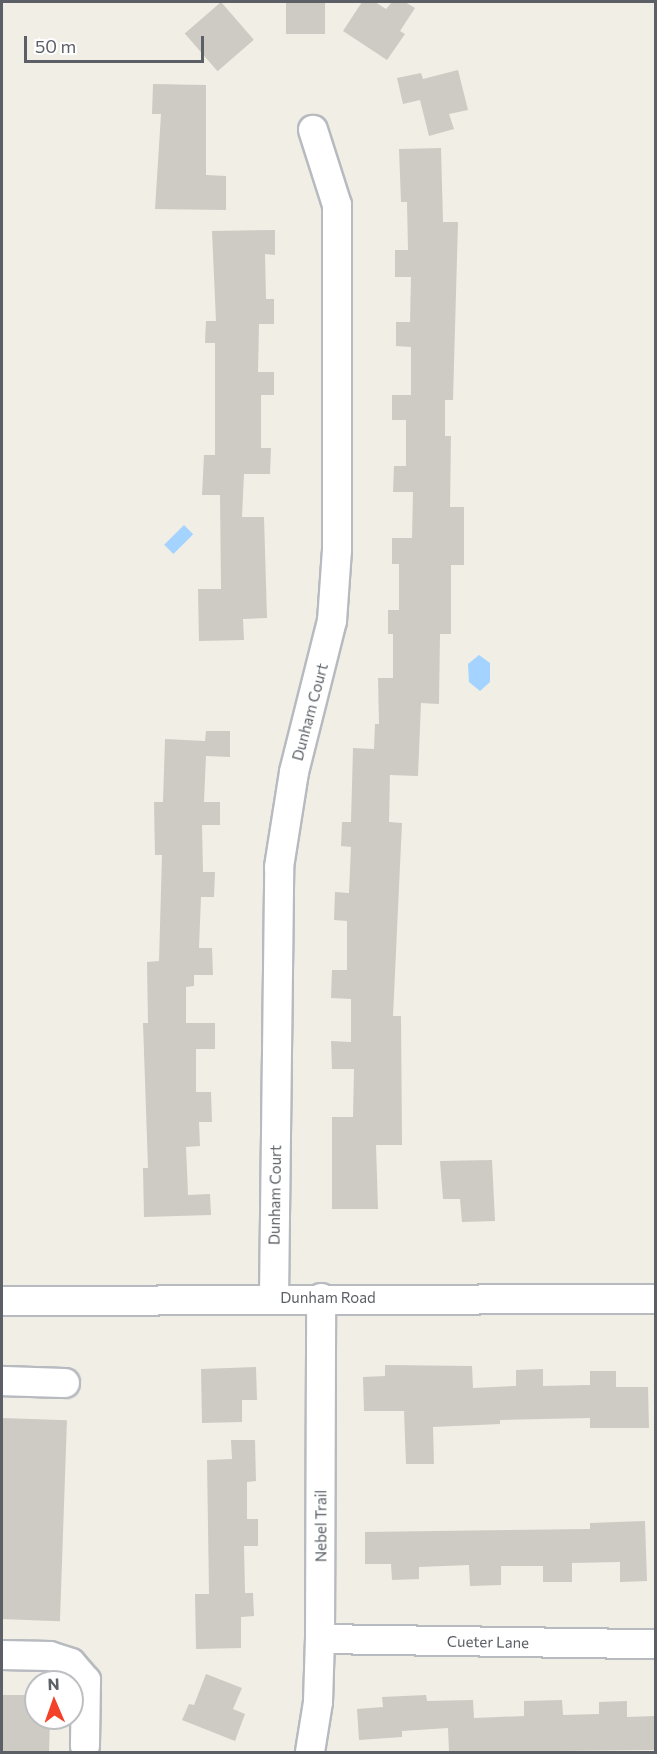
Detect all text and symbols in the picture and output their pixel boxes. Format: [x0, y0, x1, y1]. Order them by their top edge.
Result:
scale bar [27, 24, 207, 62]
text: 50 m [35, 35, 76, 57]
street label: Dunham Court [288, 661, 332, 763]
street label: Dunham Court [265, 1145, 285, 1245]
street label: Dunham Road [280, 1289, 376, 1307]
street label: Nebel Trail [312, 1490, 330, 1562]
street label: Cueter Lane [447, 1632, 529, 1652]
north arrow [24, 1670, 84, 1730]
text: N [47, 1674, 60, 1693]

